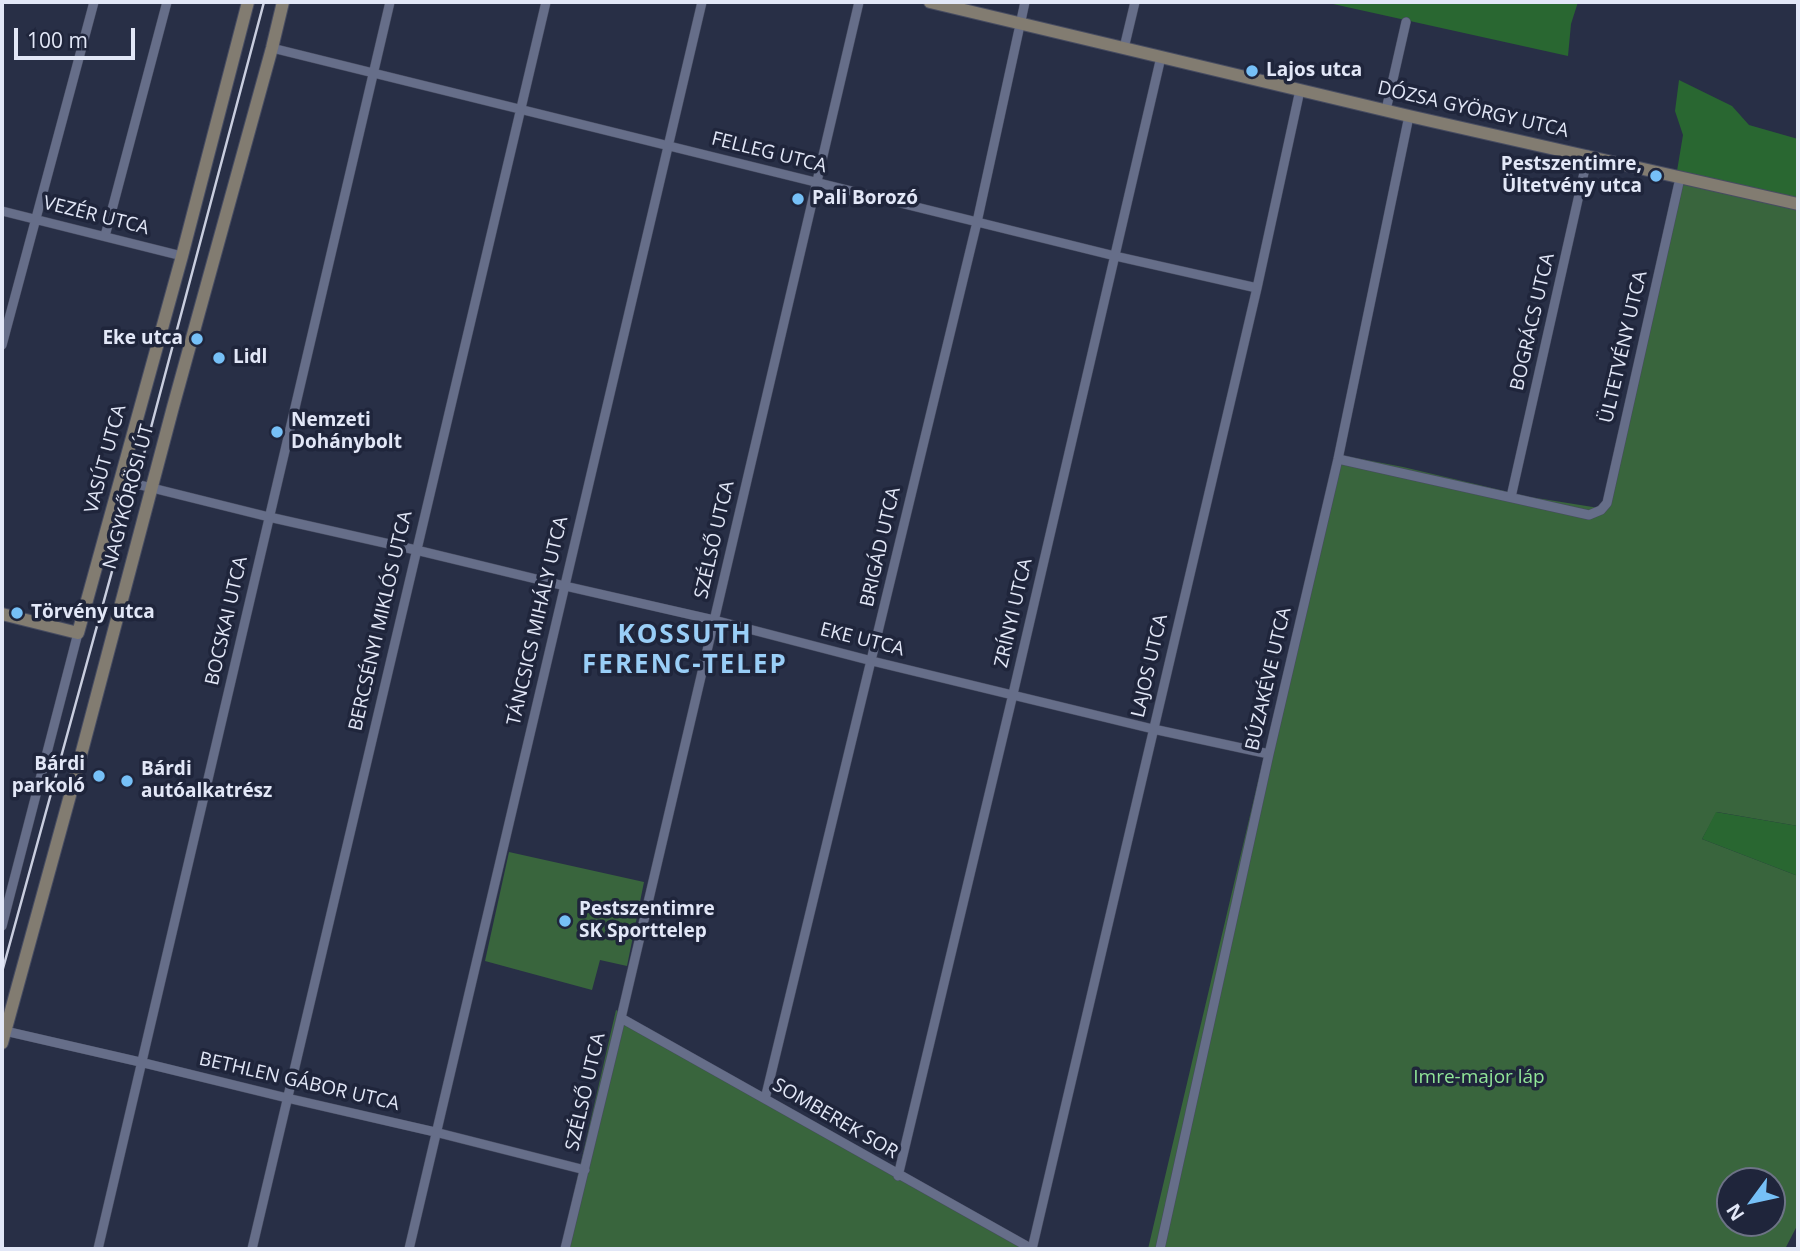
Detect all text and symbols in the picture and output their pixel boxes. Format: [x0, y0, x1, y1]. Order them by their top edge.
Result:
scale bar [18, 14, 138, 58]
text: 100 m [27, 26, 88, 54]
place label: Lajos utca [1266, 60, 1362, 82]
marker: Lajos utca [1244, 63, 1260, 79]
street label: DÓZSA GYÖRGY UTCA [1375, 77, 1571, 143]
street label: FELLEG UTCA [709, 128, 829, 178]
place label: Pestszentimre, Ültetvény utca [1501, 154, 1642, 198]
marker: Pestszentimre, Ültetvény utca [1648, 168, 1664, 184]
place label: Pali Borozó [812, 188, 918, 210]
marker: Pali Borozó [790, 191, 806, 207]
street label: VEZÉR UTCA [41, 192, 151, 240]
street label: BOGRÁCS UTCA [1506, 251, 1560, 393]
street label: ÜLTETVÉNY UTCA [1595, 269, 1653, 425]
place label: Eke utca [102, 328, 183, 350]
marker: Eke utca [189, 331, 205, 347]
place label: Lidl [233, 347, 267, 369]
marker: Lidl [211, 350, 227, 366]
street label: VASÚT UTCA [81, 402, 131, 516]
place label: Nemzeti Dohánybolt [291, 410, 402, 454]
street label: NAGYKŐRÖSI ÚT [99, 422, 159, 572]
marker: Nemzeti Dohánybolt [269, 424, 285, 440]
street label: SZÉLSŐ UTCA [690, 479, 740, 601]
street label: BRIGÁD UTCA [856, 485, 906, 609]
street label: BERCSÉNYI MIKLÓS UTCA [345, 509, 417, 733]
street label: TÁNCSICS MIHÁLY UTCA [503, 514, 573, 728]
street label: BOCSKAI UTCA [201, 554, 253, 688]
street label: ZRÍNYI UTCA [990, 556, 1038, 670]
place label: Törvény utca [31, 602, 155, 624]
marker: Törvény utca [9, 605, 25, 621]
street label: BÚZAKÉVE UTCA [1241, 605, 1297, 753]
street label: LAJOS UTCA [1127, 612, 1173, 720]
street label: EKE UTCA [818, 619, 906, 661]
district label: KOSSUTH FERENC-TELEP [584, 620, 786, 682]
place label: Bárdi parkoló [12, 754, 85, 798]
place label: Bárdi autóalkatrész [141, 759, 272, 803]
marker: Bárdi parkoló [91, 768, 107, 784]
marker: Bárdi autóalkatrész [119, 773, 135, 789]
place label: Pestszentimre SK Sporttelep [579, 899, 715, 943]
marker: Pestszentimre SK Sporttelep [557, 913, 573, 929]
street label: SZÉLSŐ UTCA [561, 1031, 611, 1153]
street label: BETHLEN GÁBOR UTCA [197, 1048, 401, 1116]
park label: Imre-major láp [1413, 1067, 1545, 1089]
street label: SOMBEREK SOR [768, 1074, 902, 1164]
north arrow [1716, 1167, 1786, 1237]
text: N [1720, 1199, 1750, 1226]

